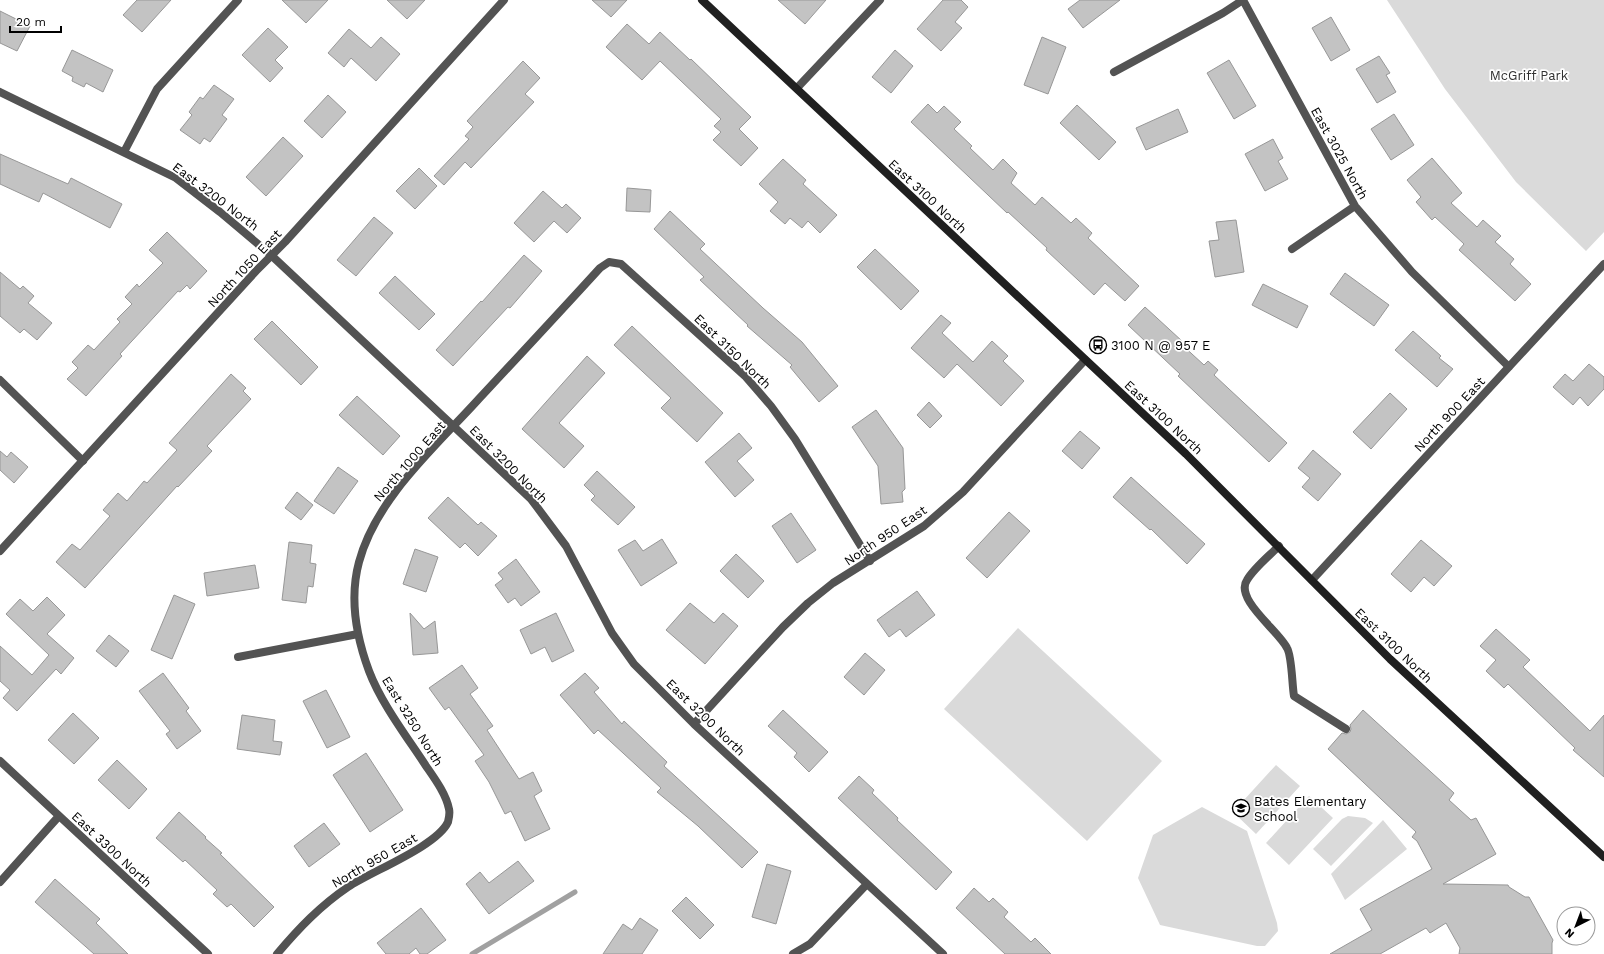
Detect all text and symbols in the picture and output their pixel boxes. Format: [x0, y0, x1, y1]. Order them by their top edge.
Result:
scale bar [10, 8, 61, 34]
text: 20 m [16, 15, 46, 29]
park label: McGriff Park [1490, 68, 1569, 83]
street label: East 3025 North [1308, 104, 1371, 202]
street label: East 3100 North [886, 156, 970, 236]
street label: East 3200 North [170, 159, 262, 234]
street label: North 1050 East [204, 226, 285, 310]
street label: East 3150 North [691, 311, 774, 392]
bus stop icon: 3100 N @ 957 E [1088, 335, 1108, 355]
place label: 3100 N @ 957 E [1111, 338, 1210, 353]
street label: North 900 East [1411, 373, 1488, 455]
street label: East 3100 North [1122, 377, 1206, 457]
street label: North 1000 East [370, 418, 449, 505]
street label: East 3200 North [467, 422, 551, 506]
street label: North 950 East [841, 502, 930, 569]
street label: East 3100 North [1352, 605, 1435, 686]
street label: East 3250 North [379, 673, 446, 769]
street label: East 3200 North [663, 676, 748, 759]
place label: Bates Elementary School [1254, 794, 1367, 824]
school or university icon: Bates Elementary School [1231, 798, 1251, 818]
street label: East 3300 North [69, 808, 155, 890]
street label: North 950 East [329, 830, 420, 891]
north arrow [1556, 906, 1596, 946]
text: N [1562, 926, 1577, 941]

